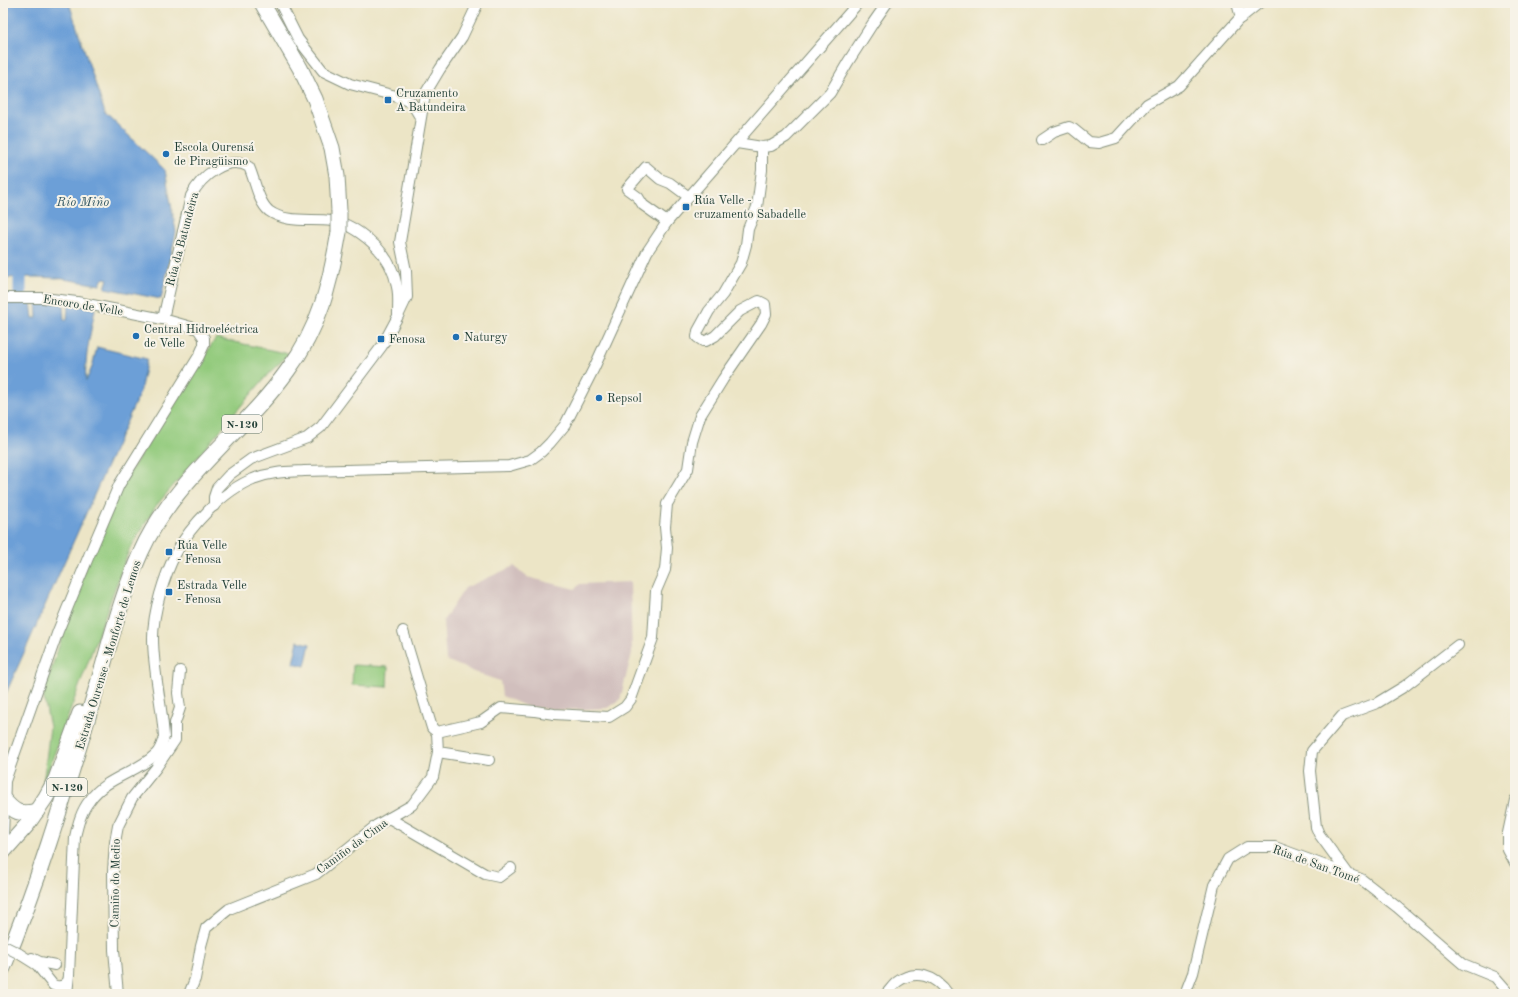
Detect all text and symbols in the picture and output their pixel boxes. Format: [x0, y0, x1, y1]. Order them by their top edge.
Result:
place label: Cruzamento A Batundeira [396, 88, 466, 114]
marker: Cruzamento A Batundeira [383, 95, 393, 105]
place label: Escola Ourensá de Piragüismo [174, 142, 254, 168]
marker: Escola Ourensá de Piragüismo [161, 149, 171, 159]
street label: Rúa da Batundeira [165, 191, 201, 288]
place label: Rúa Velle - cruzamento Sabadelle [694, 195, 807, 221]
water label: Río Miño [56, 196, 109, 209]
marker: Rúa Velle - cruzamento Sabadelle [681, 202, 691, 212]
street label: Encoro de Velle [42, 294, 124, 318]
place label: Central Hidroeléctrica de Velle [144, 324, 259, 350]
marker: Central Hidroeléctrica de Velle [131, 331, 141, 341]
marker: Naturgy [451, 332, 461, 342]
place label: Naturgy [464, 332, 508, 344]
marker: Fenosa [376, 334, 386, 344]
place label: Fenosa [389, 334, 425, 346]
marker: Repsol [594, 393, 604, 403]
place label: Repsol [607, 393, 642, 405]
road number: N-120 [222, 415, 262, 433]
place label: Rúa Velle - Fenosa [177, 540, 227, 566]
marker: Rúa Velle - Fenosa [164, 547, 174, 557]
street label: Estrada Ourense - Monforte de Lemos [74, 559, 144, 751]
place label: Estrada Velle - Fenosa [177, 580, 247, 606]
marker: Estrada Velle - Fenosa [164, 587, 174, 597]
road number: N-120 [47, 778, 87, 796]
street label: Camiño da Cima [315, 817, 390, 877]
street label: Camiño do Medio [109, 838, 123, 928]
street label: Rúa de San Tomé [1271, 844, 1361, 886]

